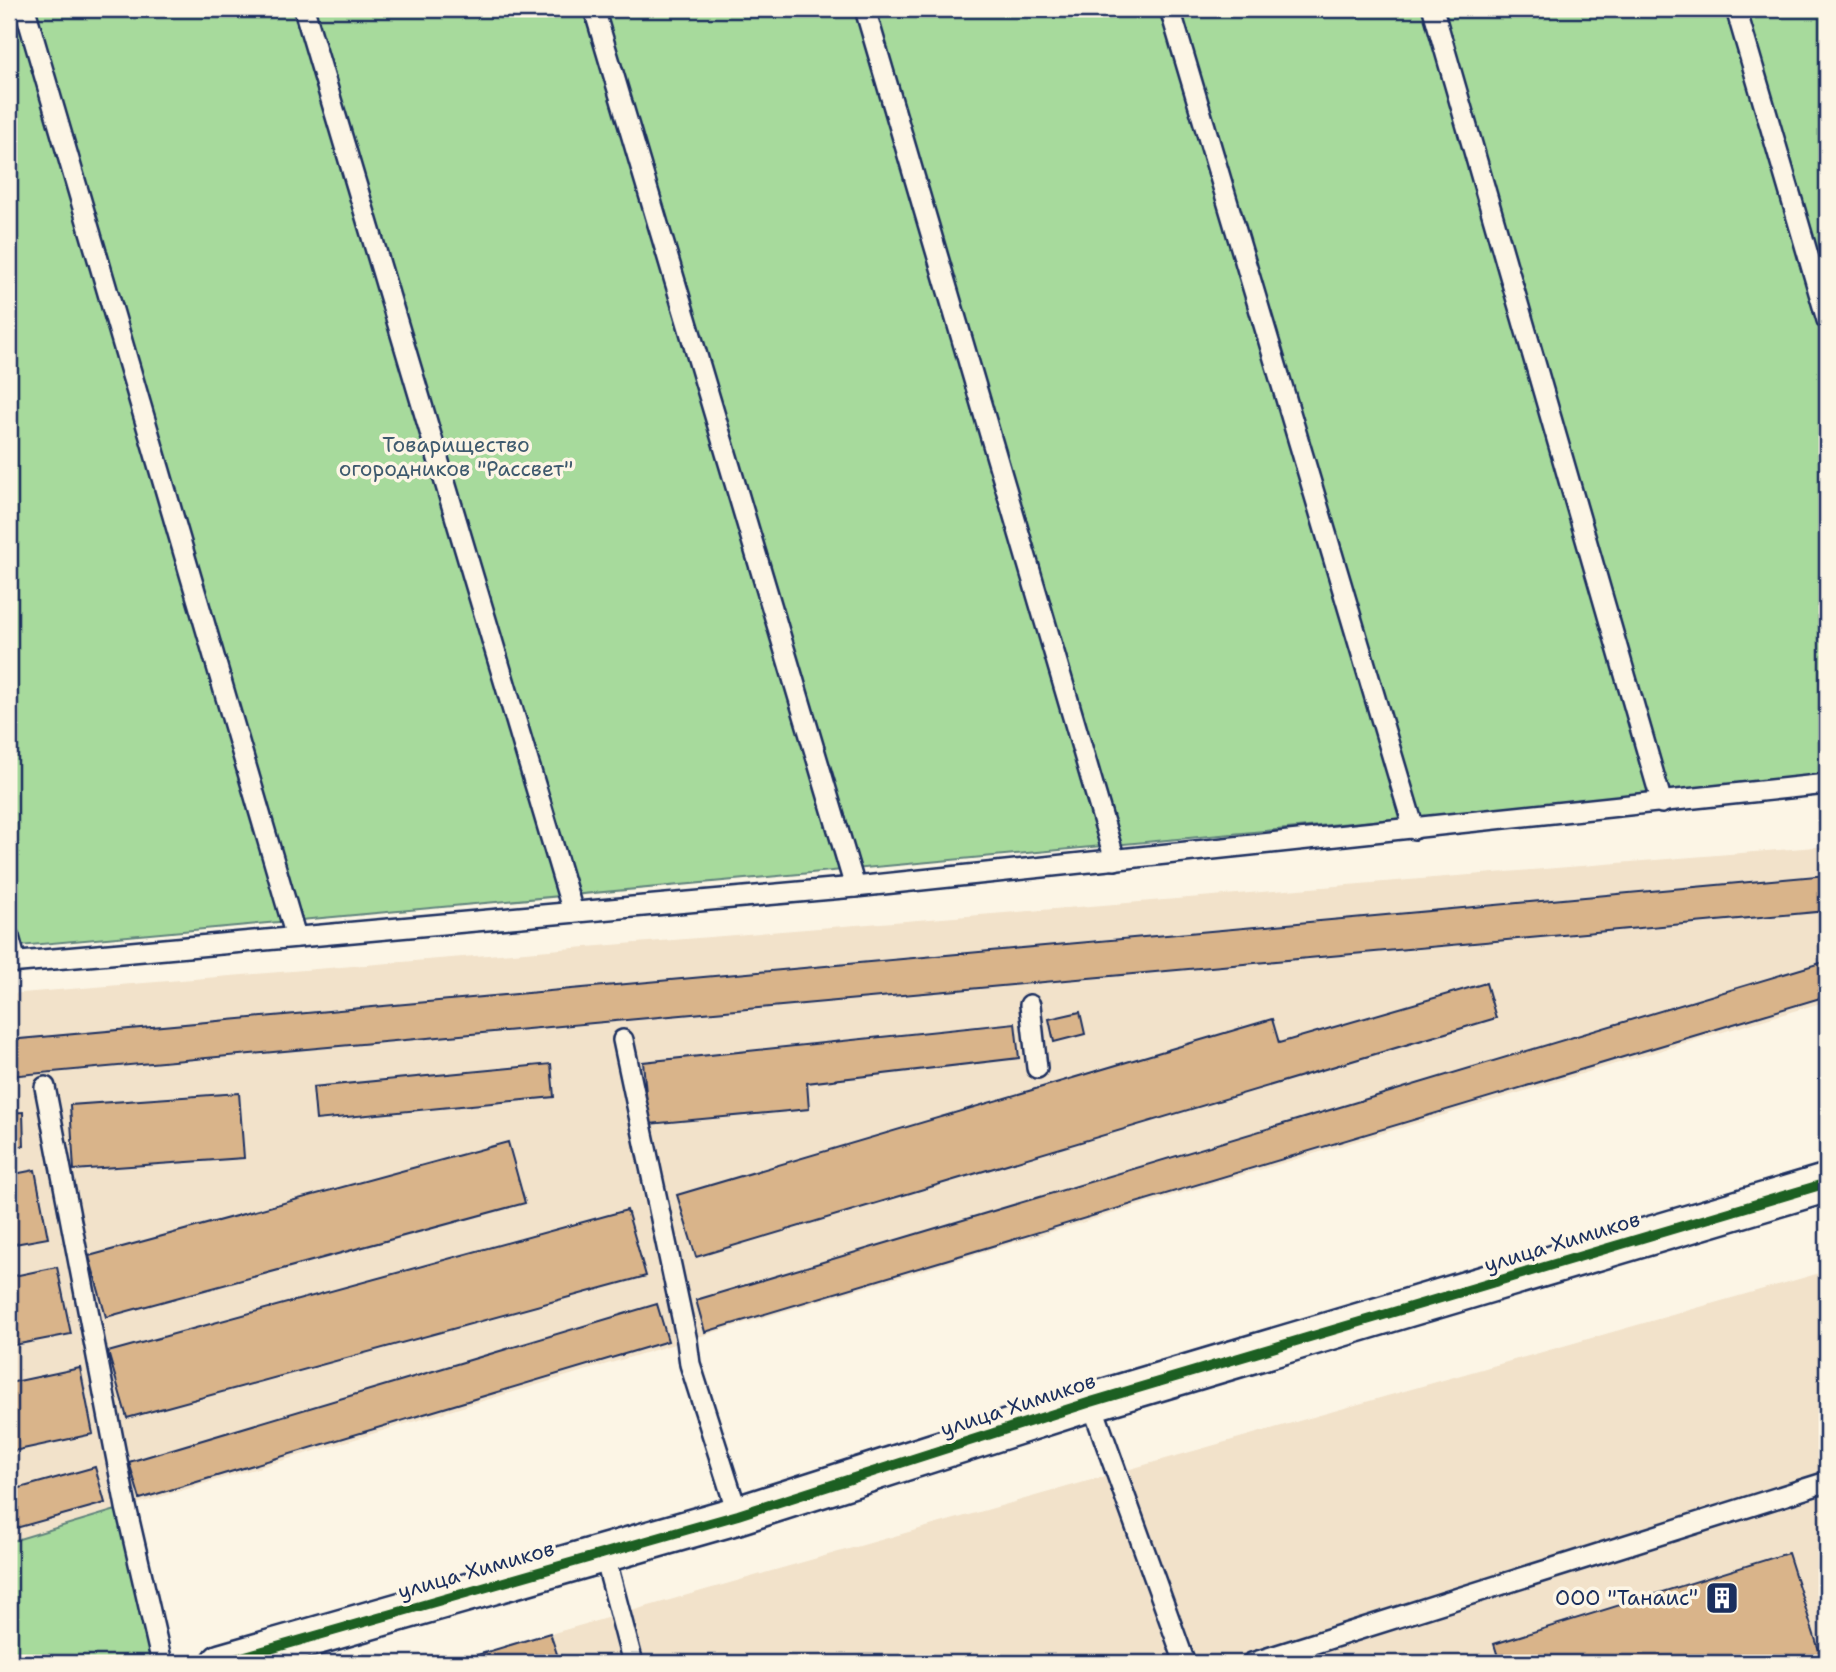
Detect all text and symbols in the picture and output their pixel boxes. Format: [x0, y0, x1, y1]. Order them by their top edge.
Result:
park label: Товарищество огородников "Рассвет" [339, 431, 573, 483]
street label: улица Химиков [1481, 1205, 1643, 1279]
street label: улица Химиков [937, 1367, 1099, 1443]
street label: улица Химиков [394, 1534, 558, 1606]
building icon: ООО "Танаис" [1703, 1579, 1741, 1617]
place label: ООО "Танаис" [1555, 1584, 1698, 1612]

